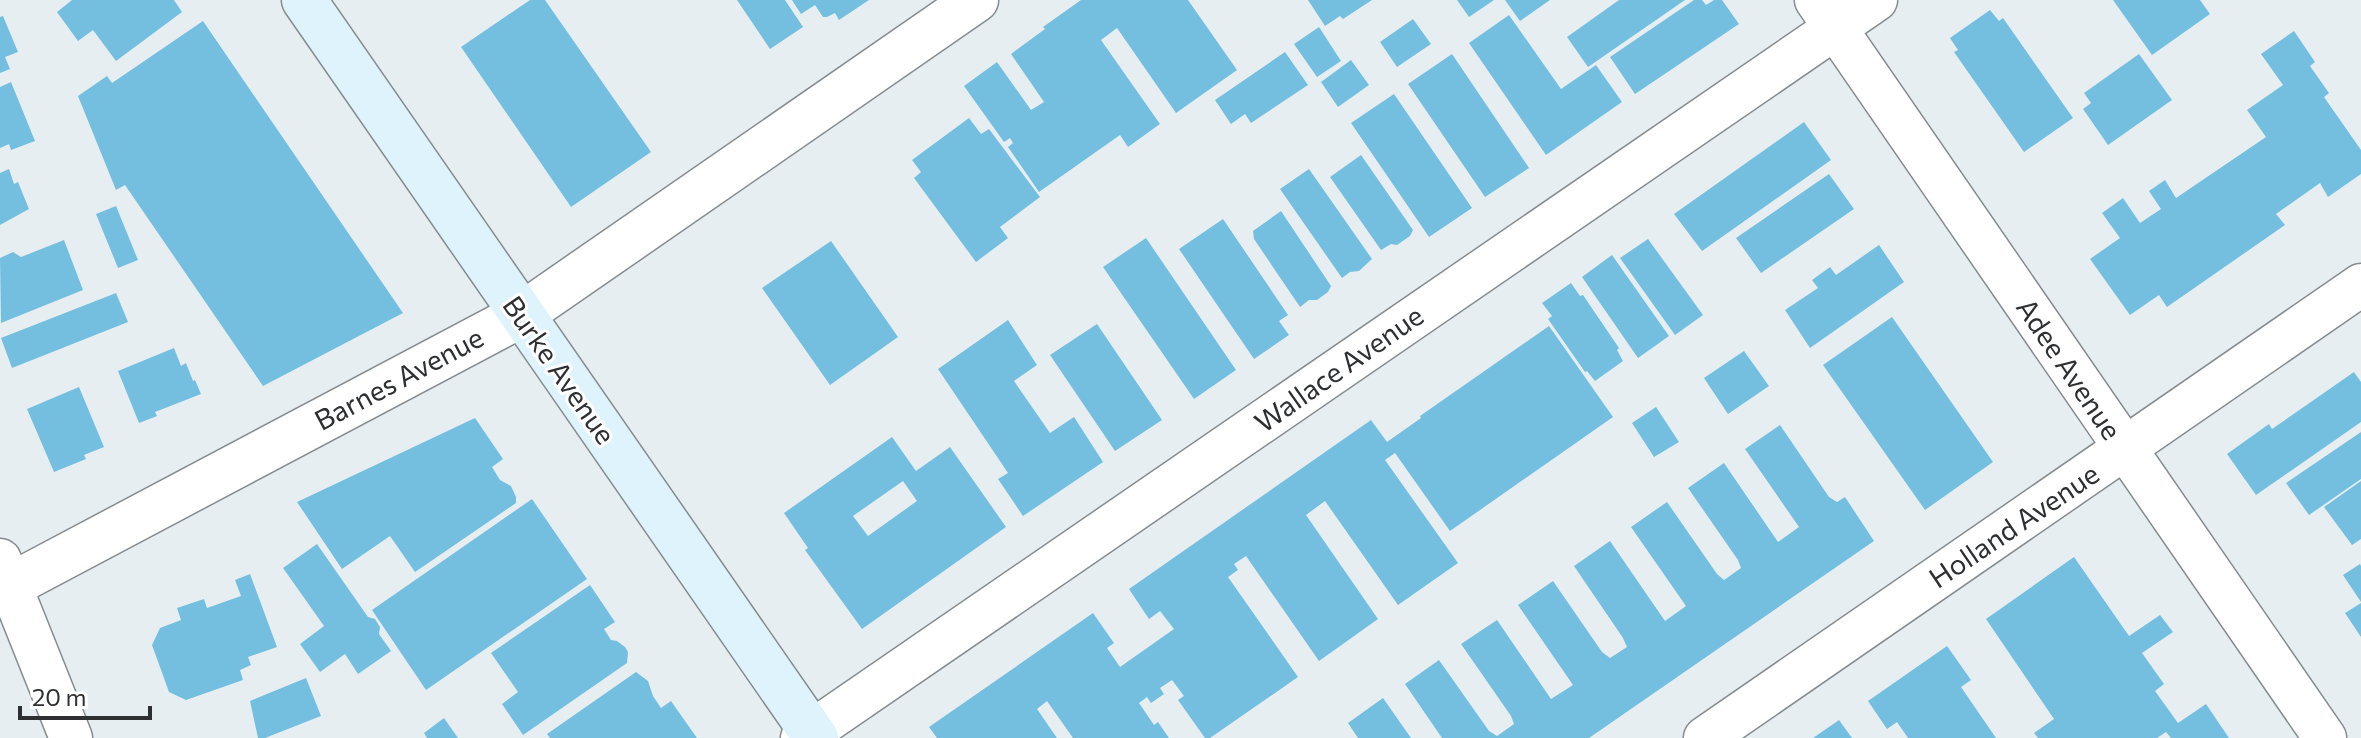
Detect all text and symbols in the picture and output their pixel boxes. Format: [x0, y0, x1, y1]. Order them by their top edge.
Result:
street label: Burke Avenue [496, 289, 623, 450]
street label: Adee Avenue [2010, 291, 2130, 446]
street label: Wallace Avenue [1248, 297, 1429, 439]
street label: Barnes Avenue [308, 319, 489, 437]
street label: Holland Avenue [1922, 456, 2105, 594]
scale bar [20, 670, 150, 720]
text: 20 m [32, 682, 86, 711]

